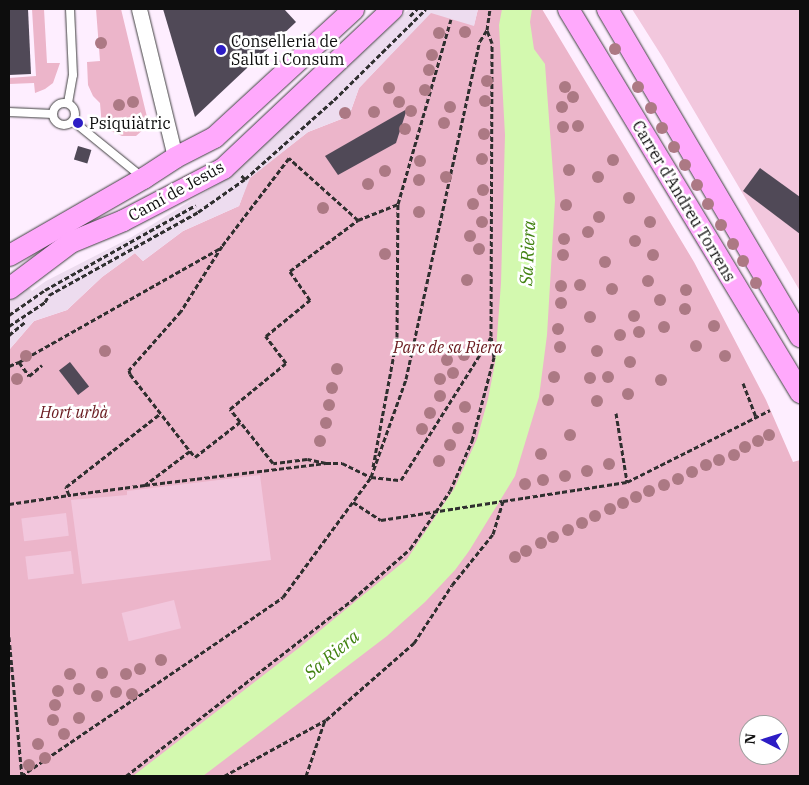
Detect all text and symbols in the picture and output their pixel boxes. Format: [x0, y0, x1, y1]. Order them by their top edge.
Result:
place label: Conselleria de Salut i Consum [231, 31, 344, 69]
marker: Conselleria de Salut i Consum [215, 44, 227, 56]
place label: Psiquiàtric [89, 113, 171, 133]
marker: Psiquiàtric [71, 116, 85, 130]
street label: Carrer d'Andreu Torrens [628, 117, 740, 285]
street label: Camí de Jesús [125, 157, 227, 225]
water label: Sa Riera [516, 220, 540, 286]
park label: Parc de sa Riera [393, 337, 503, 357]
park label: Hort urbà [40, 402, 108, 422]
water label: Sa Riera [300, 626, 364, 684]
north arrow [739, 715, 789, 765]
text: N [741, 732, 760, 745]

